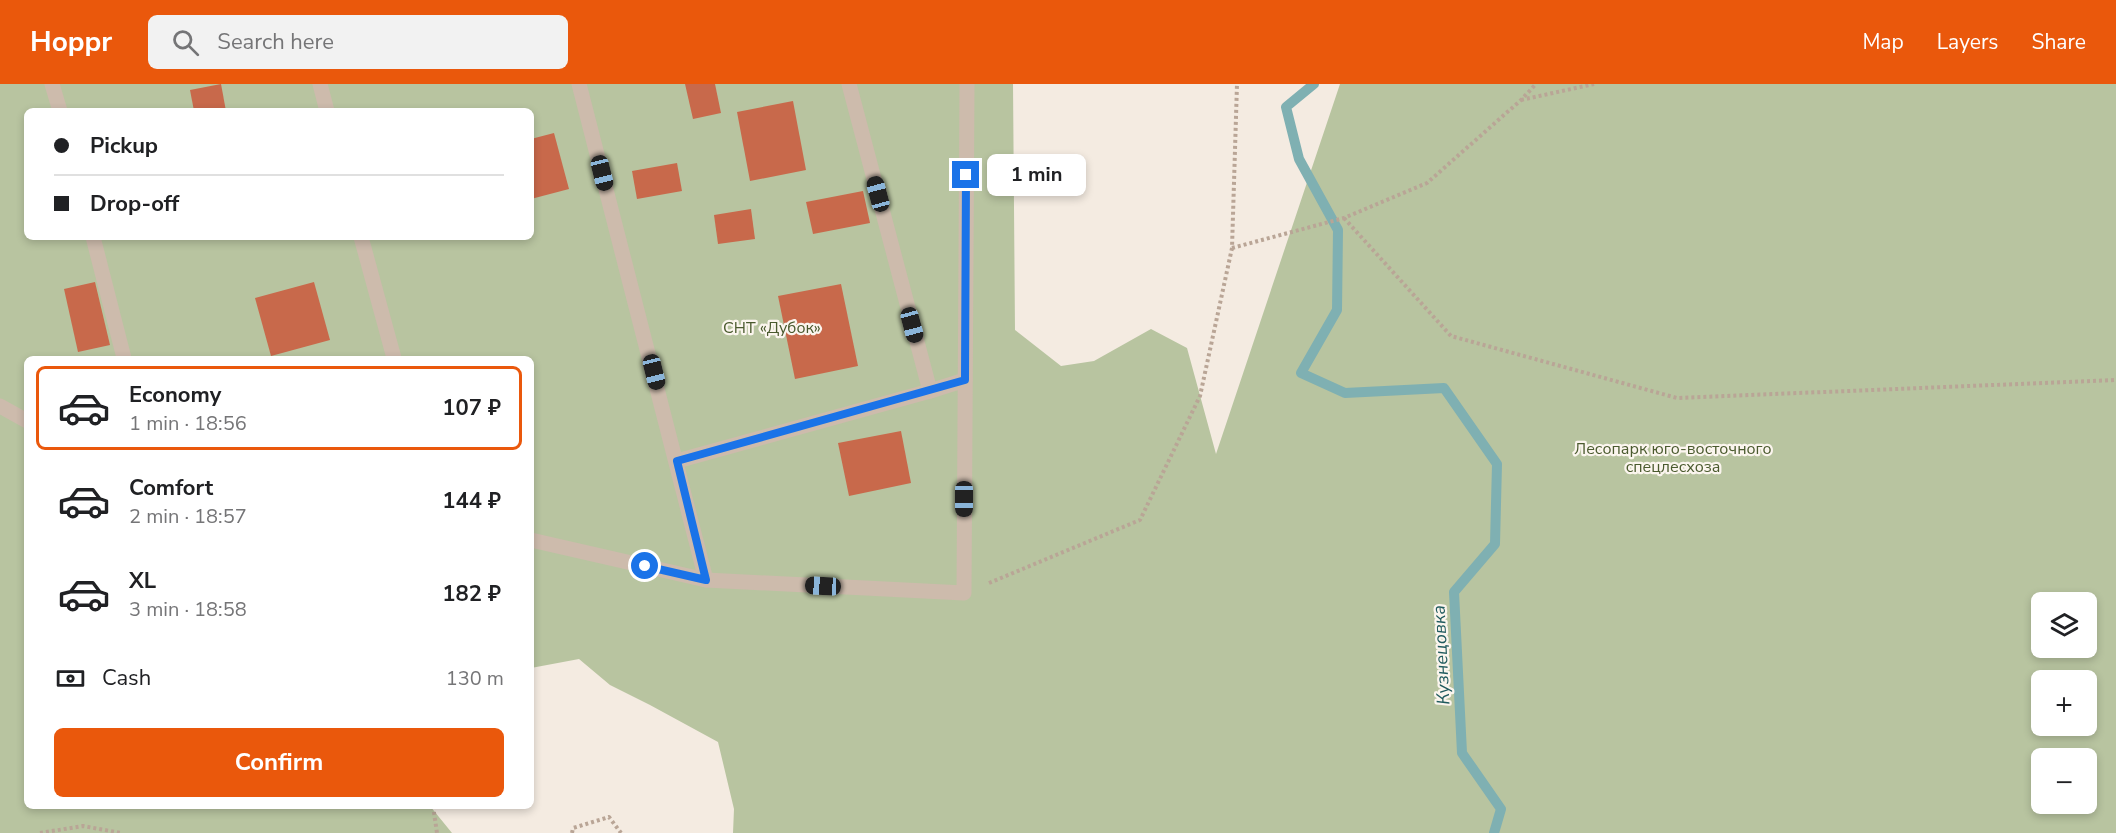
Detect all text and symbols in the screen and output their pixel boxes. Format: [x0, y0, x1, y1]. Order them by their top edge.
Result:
search box [148, 15, 568, 69]
text: Hoppr [30, 23, 112, 61]
icon: search [169, 26, 202, 59]
text: Search here [217, 27, 334, 57]
text: Map [1862, 28, 1904, 56]
text: Layers [1937, 28, 1998, 56]
text: Share [2031, 28, 2086, 56]
text: Pickup [90, 131, 158, 161]
car [589, 153, 615, 193]
callout: 1 min [987, 154, 1086, 196]
route end [952, 161, 979, 188]
text: 1 min [1011, 161, 1062, 188]
car [865, 174, 891, 214]
text: Drop-off [90, 189, 179, 219]
car [899, 305, 925, 345]
park label: СНТ «Дубок» [723, 317, 821, 339]
car [641, 352, 667, 392]
text: Economy [129, 380, 221, 410]
icon: car [57, 381, 111, 435]
text: 107 ₽ [442, 393, 501, 423]
text: 1 min · 18:56 [129, 410, 247, 437]
park label: Лесопарк юго-восточного спецлесхоза [1574, 438, 1772, 478]
text: Comfort [129, 473, 213, 503]
icon: car [57, 474, 111, 528]
car [955, 481, 973, 517]
text: 144 ₽ [442, 486, 501, 516]
text: 2 min · 18:57 [129, 503, 247, 530]
route start [631, 552, 658, 579]
text: XL [129, 566, 156, 596]
icon: car [57, 567, 111, 621]
car [805, 576, 841, 596]
text: 182 ₽ [442, 579, 501, 609]
map controls [2031, 592, 2097, 814]
button: layers [2031, 592, 2097, 658]
text: 3 min · 18:58 [129, 596, 247, 623]
water label: Кузнецовка [1426, 605, 1456, 705]
icon: cash [54, 662, 87, 695]
text: Cash [102, 663, 151, 693]
text: 130 m [446, 665, 504, 692]
button: + [2031, 670, 2097, 736]
button: Confirm [54, 728, 504, 797]
button: − [2031, 748, 2097, 814]

